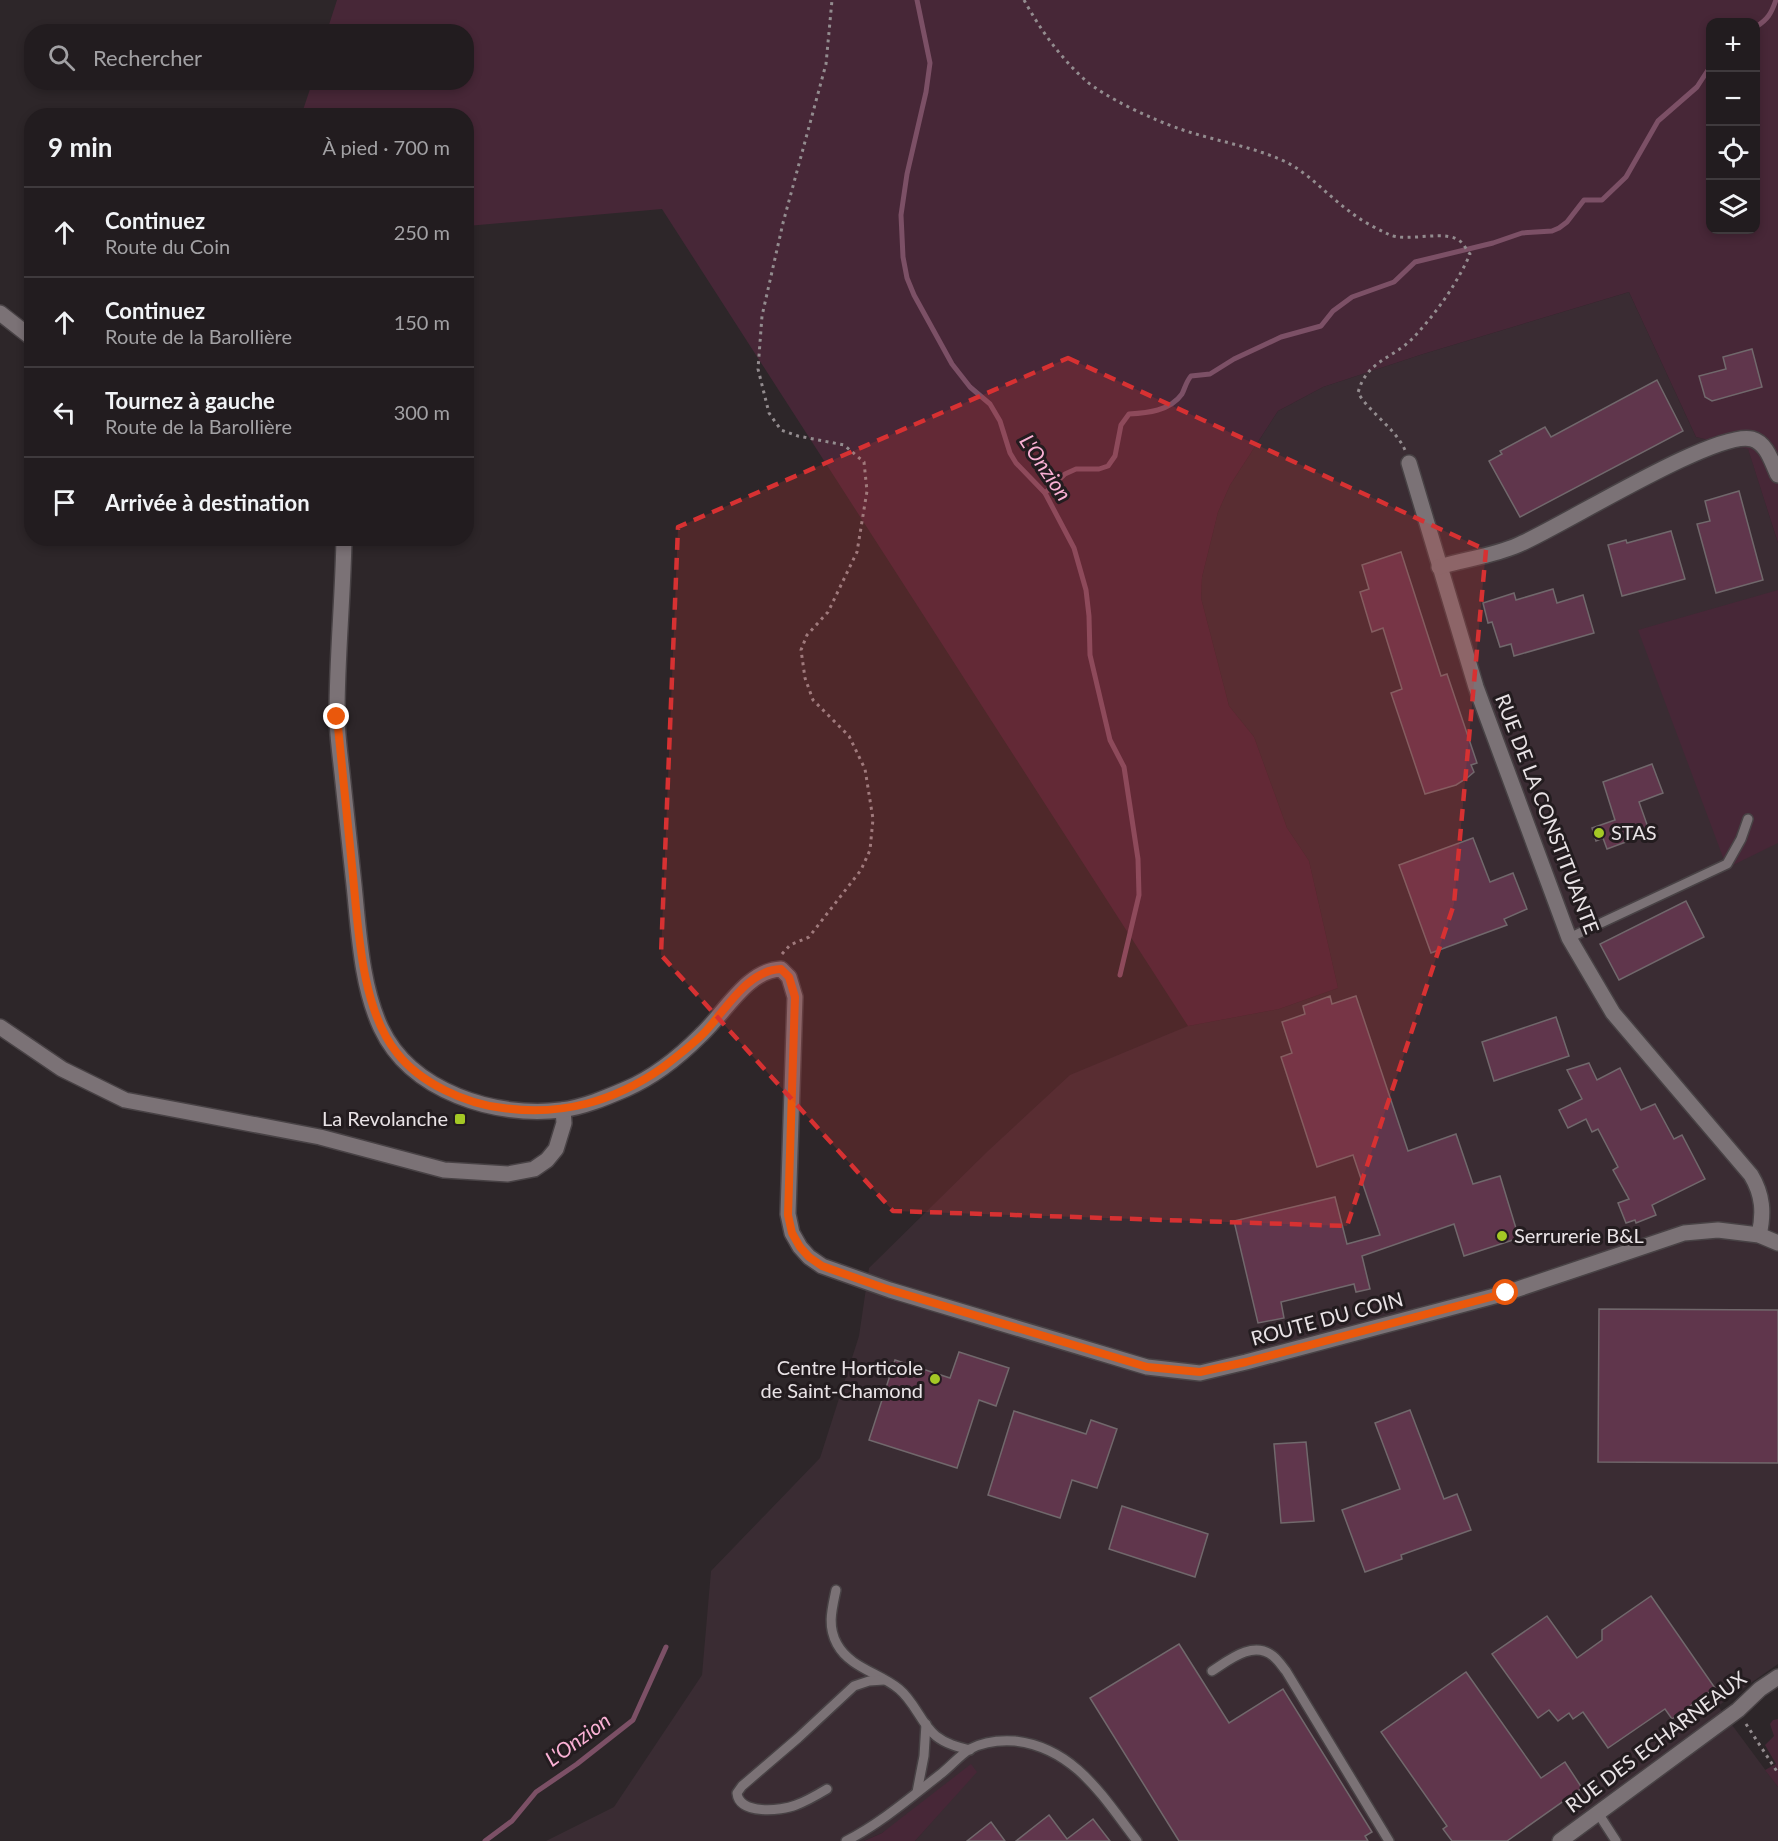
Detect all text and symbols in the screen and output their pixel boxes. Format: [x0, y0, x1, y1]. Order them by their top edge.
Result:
map controls [1706, 18, 1760, 234]
button: + [1706, 18, 1760, 72]
search box [24, 24, 474, 90]
icon: search [45, 41, 78, 74]
text: Rechercher [93, 44, 202, 71]
button: − [1706, 72, 1760, 126]
button: locate [1706, 126, 1760, 180]
text: 9 min [48, 131, 112, 163]
text: À pied · 700 m [322, 135, 450, 159]
button: layers [1706, 180, 1760, 234]
text: Continuez [105, 207, 205, 234]
icon: ahead [48, 216, 81, 249]
text: 250 m [394, 220, 450, 244]
text: Route du Coin [105, 234, 230, 258]
text: Continuez [105, 297, 205, 324]
icon: ahead [48, 306, 81, 339]
text: 150 m [394, 310, 450, 334]
text: Route de la Barollière [105, 324, 292, 348]
text: Tournez à gauche [105, 387, 275, 414]
icon: left [48, 396, 81, 429]
text: 300 m [394, 400, 450, 424]
text: Route de la Barollière [105, 414, 292, 438]
water label: L'Onzion [1015, 429, 1077, 505]
icon: arrive [48, 486, 81, 519]
text: Arrivée à destination [105, 489, 310, 516]
street label: RUE DE LA CONSTITUANTE [1491, 690, 1605, 937]
route end [323, 703, 349, 729]
place label: STAS [1611, 820, 1657, 844]
marker: STAS [1592, 826, 1606, 840]
place label: La Revolanche [322, 1106, 448, 1130]
marker: La Revolanche [453, 1112, 467, 1126]
place label: Serrurerie B&L [1514, 1223, 1644, 1247]
marker: Serrurerie B&L [1495, 1229, 1509, 1243]
route start [1492, 1279, 1518, 1305]
street label: ROUTE DU COIN [1248, 1286, 1405, 1350]
place label: Centre Horticole de Saint-Chamond [760, 1355, 923, 1402]
marker: Centre Horticole de Saint-Chamond [928, 1372, 942, 1386]
street label: RUE DES ECHARNEAUX [1560, 1665, 1751, 1817]
water label: L'Onzion [540, 1707, 615, 1771]

